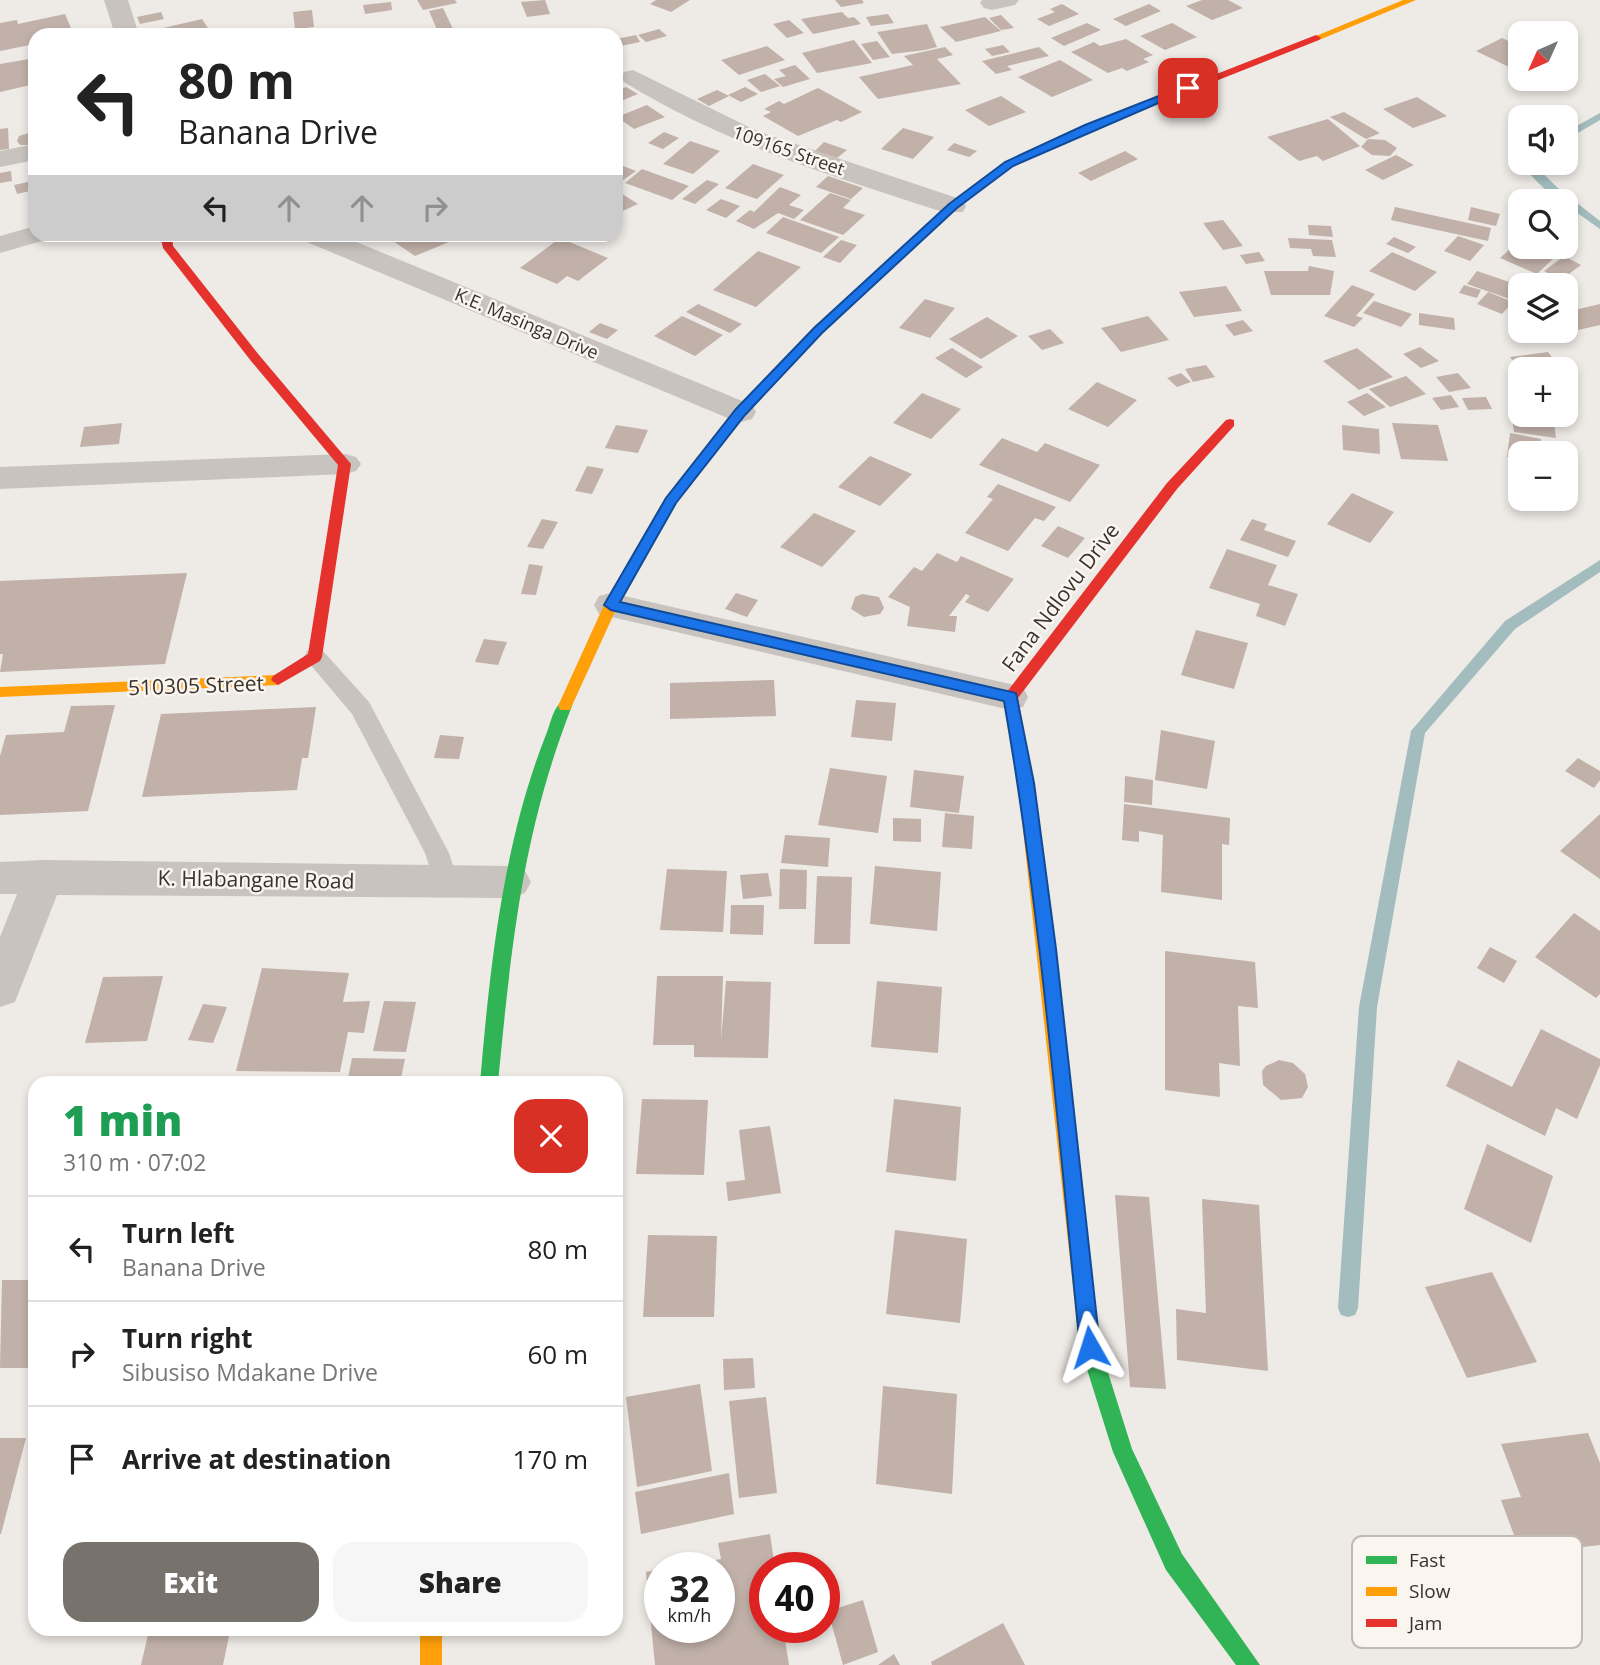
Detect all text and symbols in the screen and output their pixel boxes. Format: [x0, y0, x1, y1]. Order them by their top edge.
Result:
north arrow [1508, 21, 1578, 91]
map controls [1508, 21, 1578, 511]
text: 80 m [178, 47, 295, 113]
icon: left [63, 56, 154, 147]
pin [1158, 58, 1218, 118]
icon: arrive [1169, 69, 1207, 107]
button: sound [1508, 105, 1578, 175]
text: Banana Drive [178, 110, 378, 153]
street label: 109165 Street [730, 120, 848, 180]
icon: left [197, 189, 235, 227]
icon: ahead [270, 189, 308, 227]
icon: ahead [343, 189, 381, 227]
icon: right [416, 189, 454, 227]
button: search [1508, 189, 1578, 259]
button: layers [1508, 273, 1578, 343]
street label: K.E. Masinga Drive [451, 282, 603, 364]
button: + [1508, 357, 1578, 427]
button: − [1508, 441, 1578, 511]
street label: Fana Ndlovu Drive [995, 517, 1125, 677]
street label: 510305 Street [127, 669, 265, 701]
street label: K. Hlabangane Road [157, 863, 355, 895]
text: 1 min [63, 1091, 182, 1148]
button: close [514, 1099, 588, 1173]
text: 310 m · 07:02 [63, 1146, 206, 1178]
text: Turn left [122, 1215, 234, 1251]
icon: left [63, 1230, 101, 1268]
text: 80 m [527, 1231, 588, 1267]
text: Banana Drive [122, 1251, 266, 1283]
position arrow [1053, 1310, 1127, 1384]
text: Turn right [122, 1320, 253, 1356]
icon: right [63, 1335, 101, 1373]
text: 60 m [527, 1336, 588, 1372]
text: Sibusiso Mdakane Drive [122, 1356, 378, 1388]
icon: arrive [63, 1440, 101, 1478]
text: Arrive at destination [122, 1441, 391, 1477]
text: 170 m [513, 1441, 588, 1477]
legend [1352, 1536, 1582, 1648]
button: Exit [63, 1542, 319, 1622]
button: Share [333, 1542, 588, 1622]
text: Fast [1409, 1547, 1445, 1573]
speed limit sign: 40 [749, 1552, 840, 1643]
text: 32 [669, 1565, 710, 1612]
text: Slow [1409, 1578, 1451, 1604]
text: km/h [668, 1603, 711, 1627]
text: Jam [1407, 1610, 1442, 1636]

